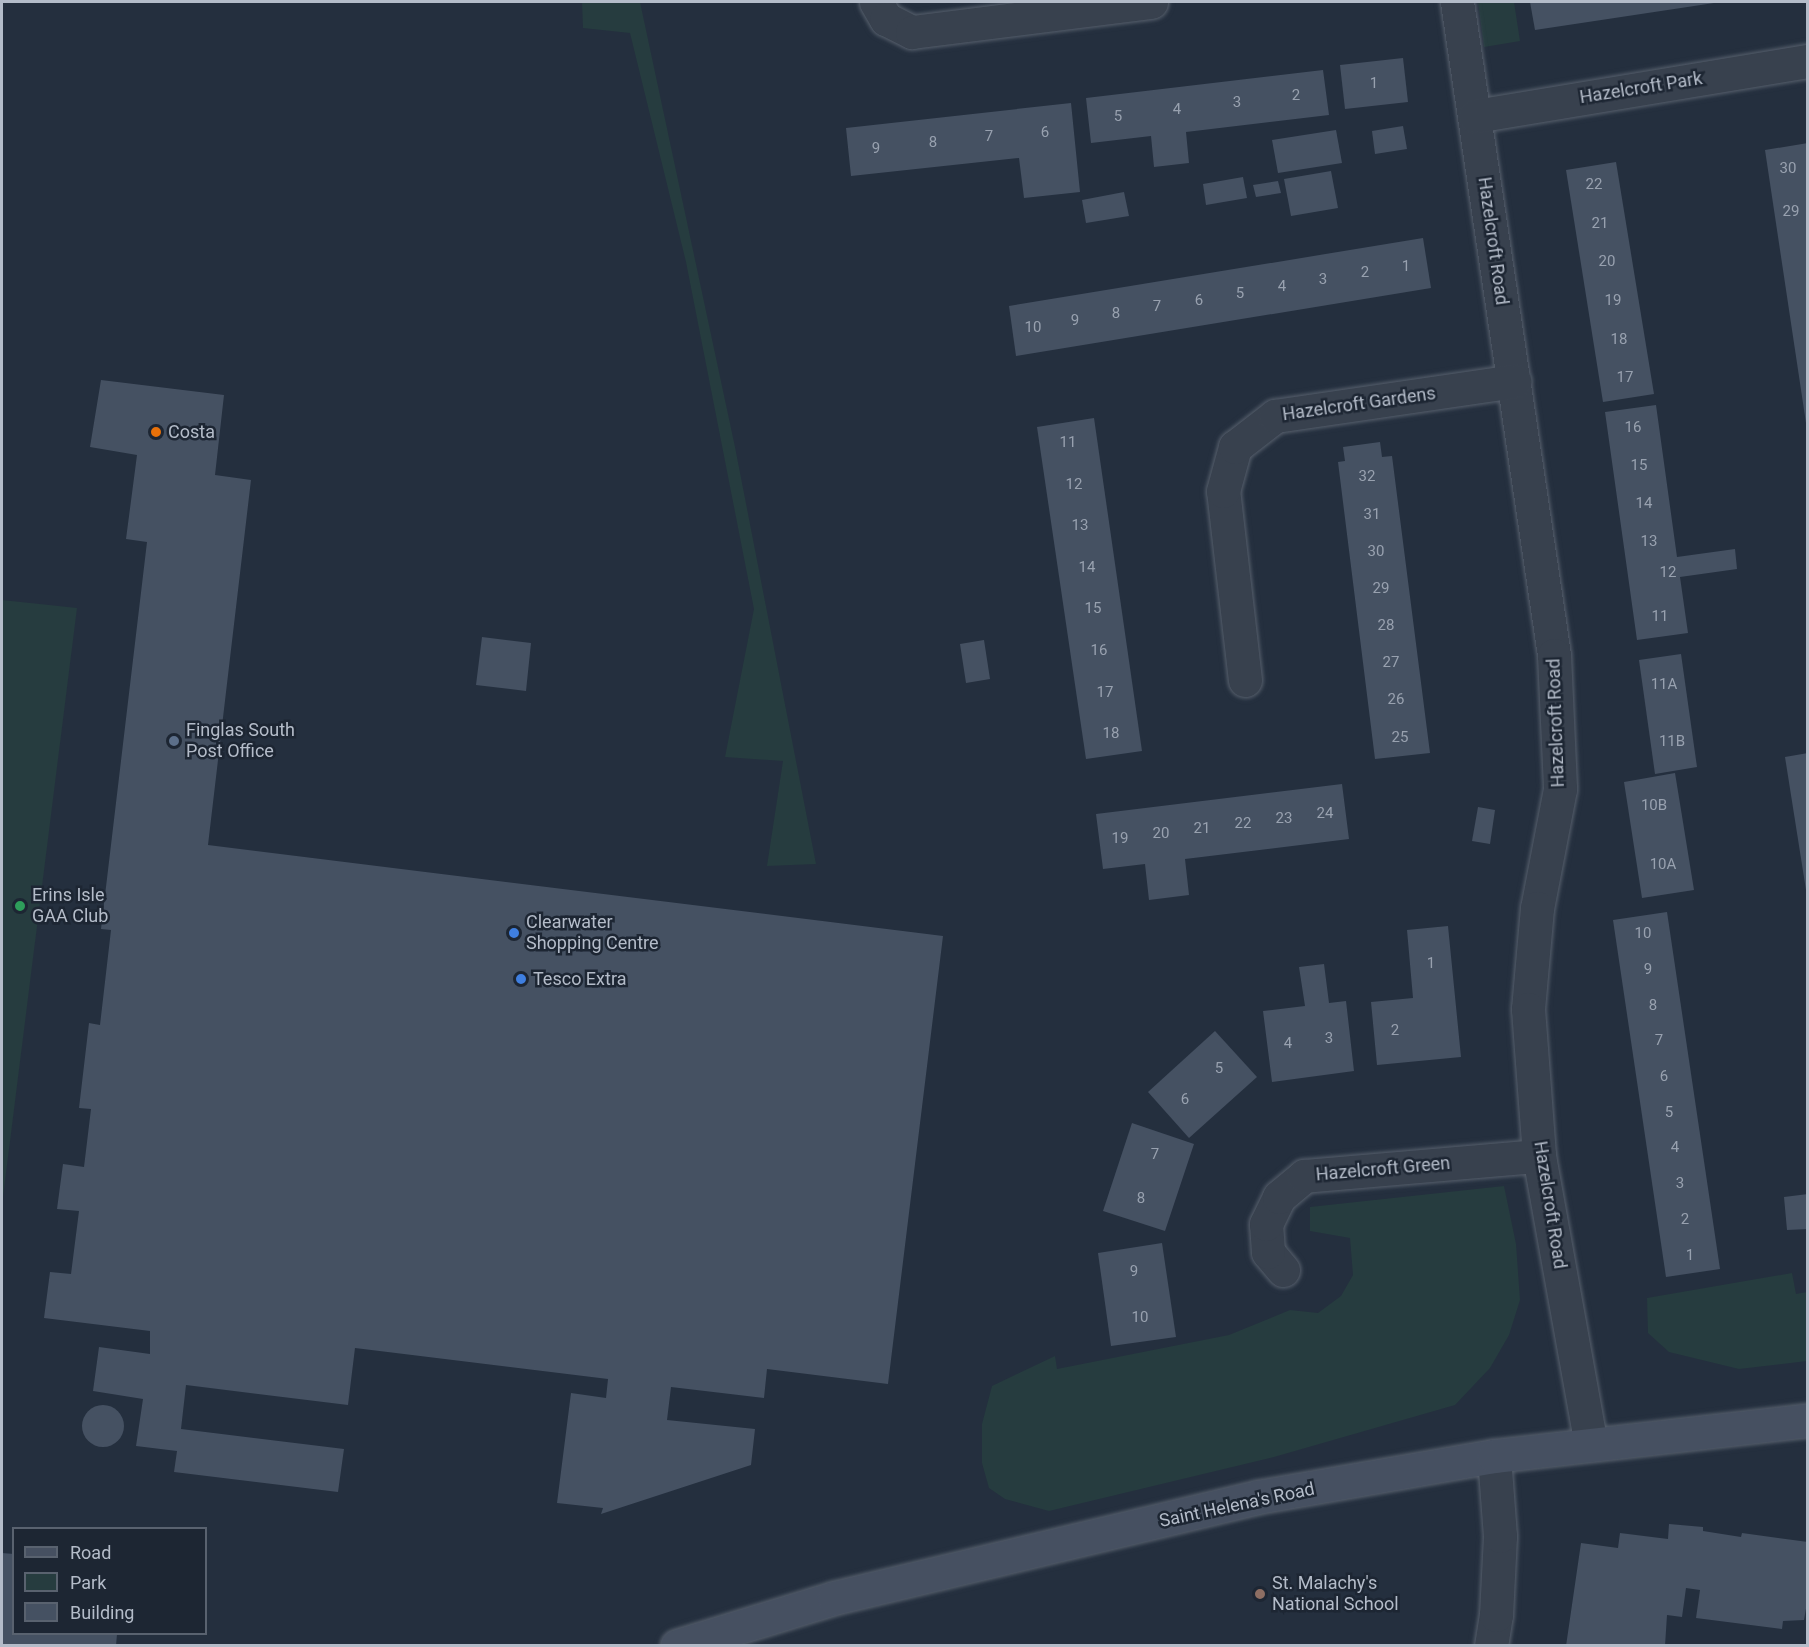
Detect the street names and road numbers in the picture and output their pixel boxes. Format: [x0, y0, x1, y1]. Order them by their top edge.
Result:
street label: Hazelcroft Park [1578, 68, 1704, 108]
street label: Hazelcroft Road [1473, 176, 1513, 306]
street label: Hazelcroft Gardens [1281, 383, 1437, 425]
street label: Hazelcroft Road [1543, 658, 1569, 788]
street label: Hazelcroft Road [1529, 1140, 1571, 1270]
street label: Hazelcroft Green [1315, 1152, 1451, 1186]
street label: Saint Helena's Road [1157, 1478, 1317, 1532]

